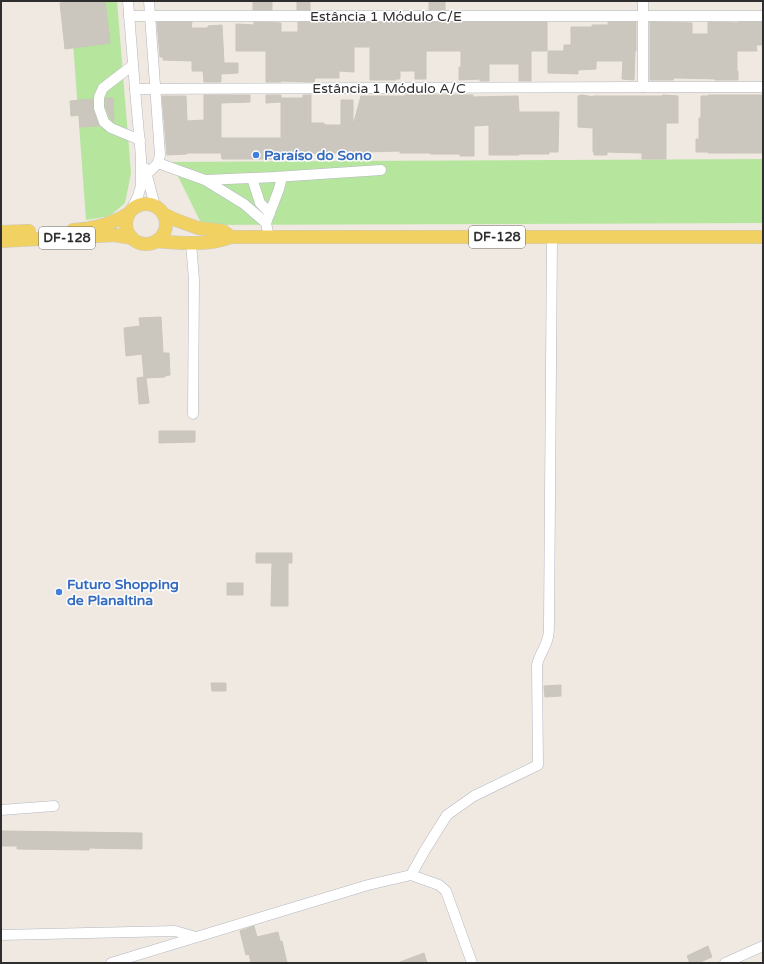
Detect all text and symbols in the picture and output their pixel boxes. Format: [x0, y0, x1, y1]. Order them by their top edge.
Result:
street label: Estância 1 Módulo C/E [310, 8, 462, 25]
street label: Estância 1 Módulo A/C [312, 80, 466, 97]
place label: Paraíso do Sono [264, 147, 372, 164]
marker: Paraíso do Sono [251, 150, 261, 160]
road number: DF-128 [469, 226, 525, 248]
road number: DF-128 [39, 227, 95, 249]
place label: Futuro Shopping de Planaltina [67, 576, 179, 609]
marker: Futuro Shopping de Planaltina [54, 587, 64, 597]

